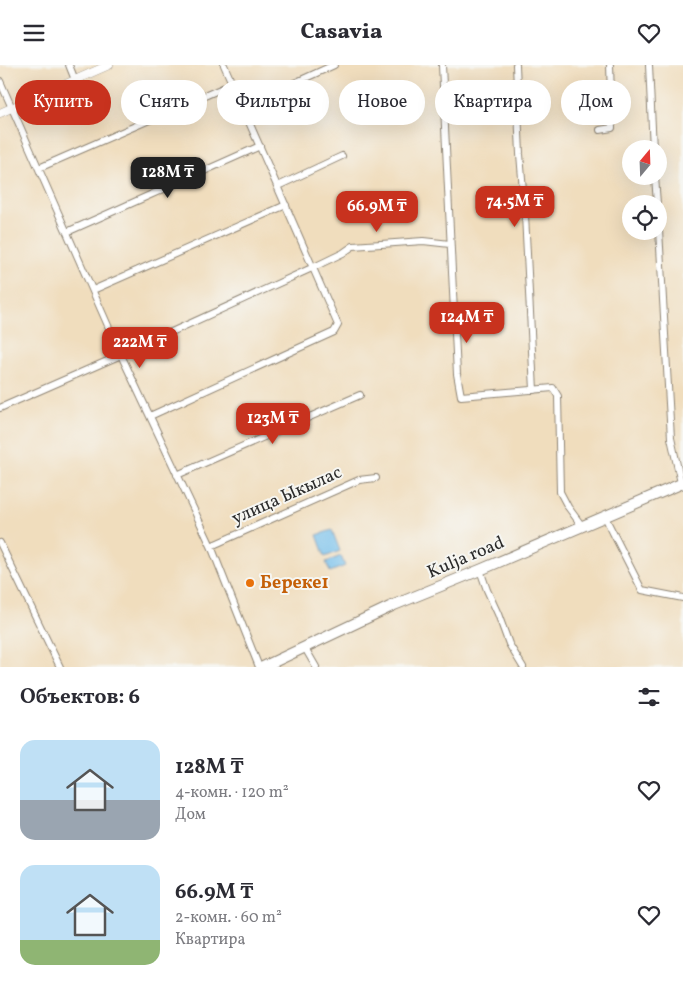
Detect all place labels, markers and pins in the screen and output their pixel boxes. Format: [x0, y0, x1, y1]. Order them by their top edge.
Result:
pin: 128M ₸ [127, 157, 209, 199]
pin: 74.5M ₸ [469, 185, 561, 228]
pin: 66.9M ₸ [331, 191, 423, 233]
pin: 124M ₸ [426, 301, 508, 344]
pin: 222M ₸ [99, 327, 181, 369]
pin: 123M ₸ [232, 403, 314, 445]
place label: Береке1 [260, 571, 329, 596]
marker: Береке1 [244, 577, 256, 589]

